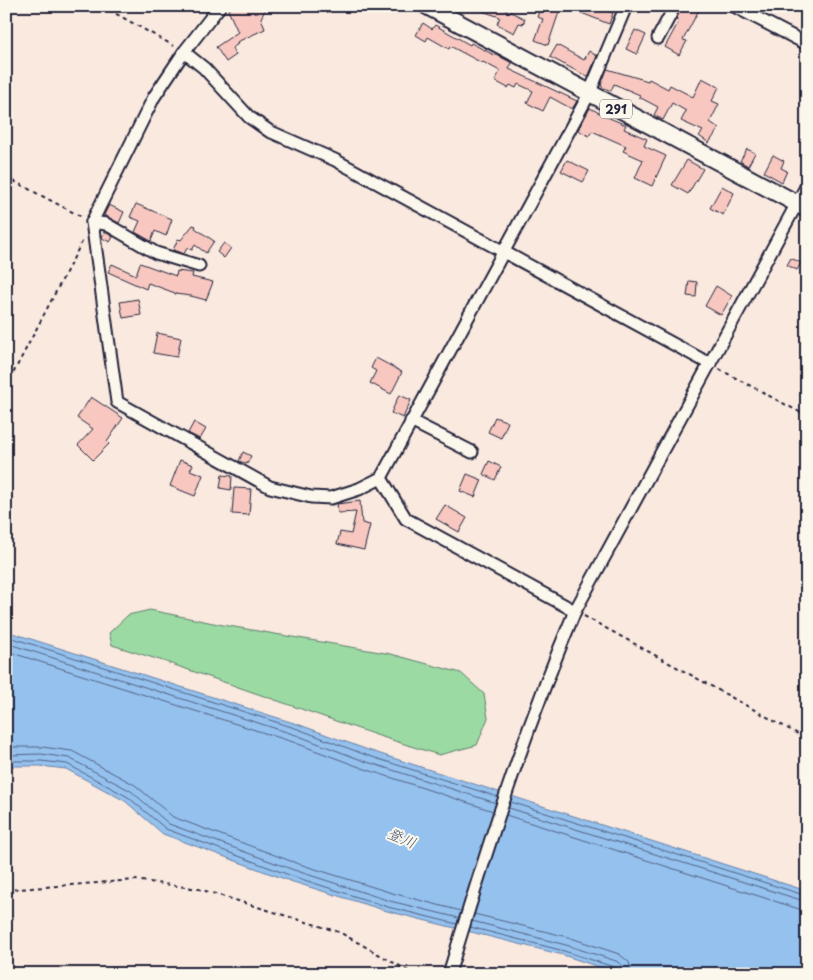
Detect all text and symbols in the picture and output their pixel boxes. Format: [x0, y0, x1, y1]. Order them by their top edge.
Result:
road number: 291 [600, 100, 632, 118]
water label: 登川 [384, 821, 420, 853]

